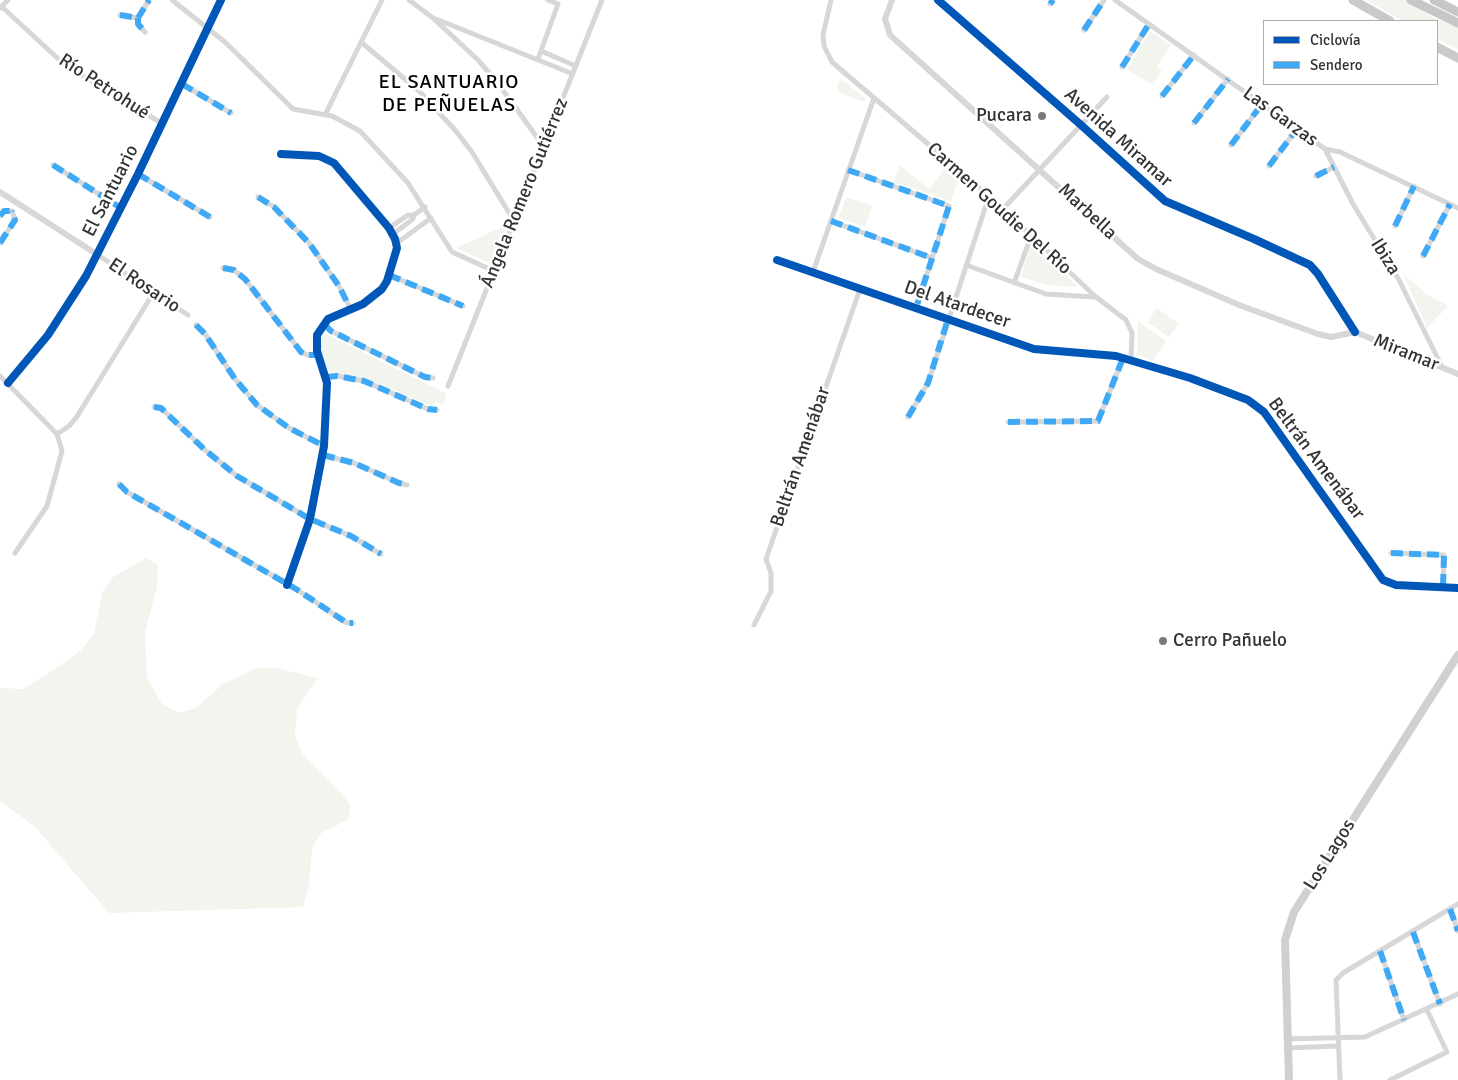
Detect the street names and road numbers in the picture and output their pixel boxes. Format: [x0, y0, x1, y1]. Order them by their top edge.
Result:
street label: Río Petrohué [54, 49, 154, 125]
street label: Las Garzas [1238, 82, 1322, 152]
street label: Avenida Miramar [1059, 84, 1177, 192]
street label: Ángela Romero Gutiérrez [476, 95, 574, 291]
street label: Carmen Goudie Del Río [922, 138, 1076, 280]
street label: El Santuario [78, 141, 144, 241]
street label: Marbella [1053, 179, 1121, 245]
street label: Ibiza [1365, 234, 1405, 280]
street label: El Rosario [104, 254, 184, 318]
street label: Del Atardecer [901, 276, 1013, 334]
street label: Miramar [1370, 330, 1442, 376]
street label: Beltrán Amenábar [766, 384, 836, 530]
street label: Beltrán Amenábar [1263, 393, 1369, 525]
street label: Los Lagos [1299, 815, 1361, 895]

